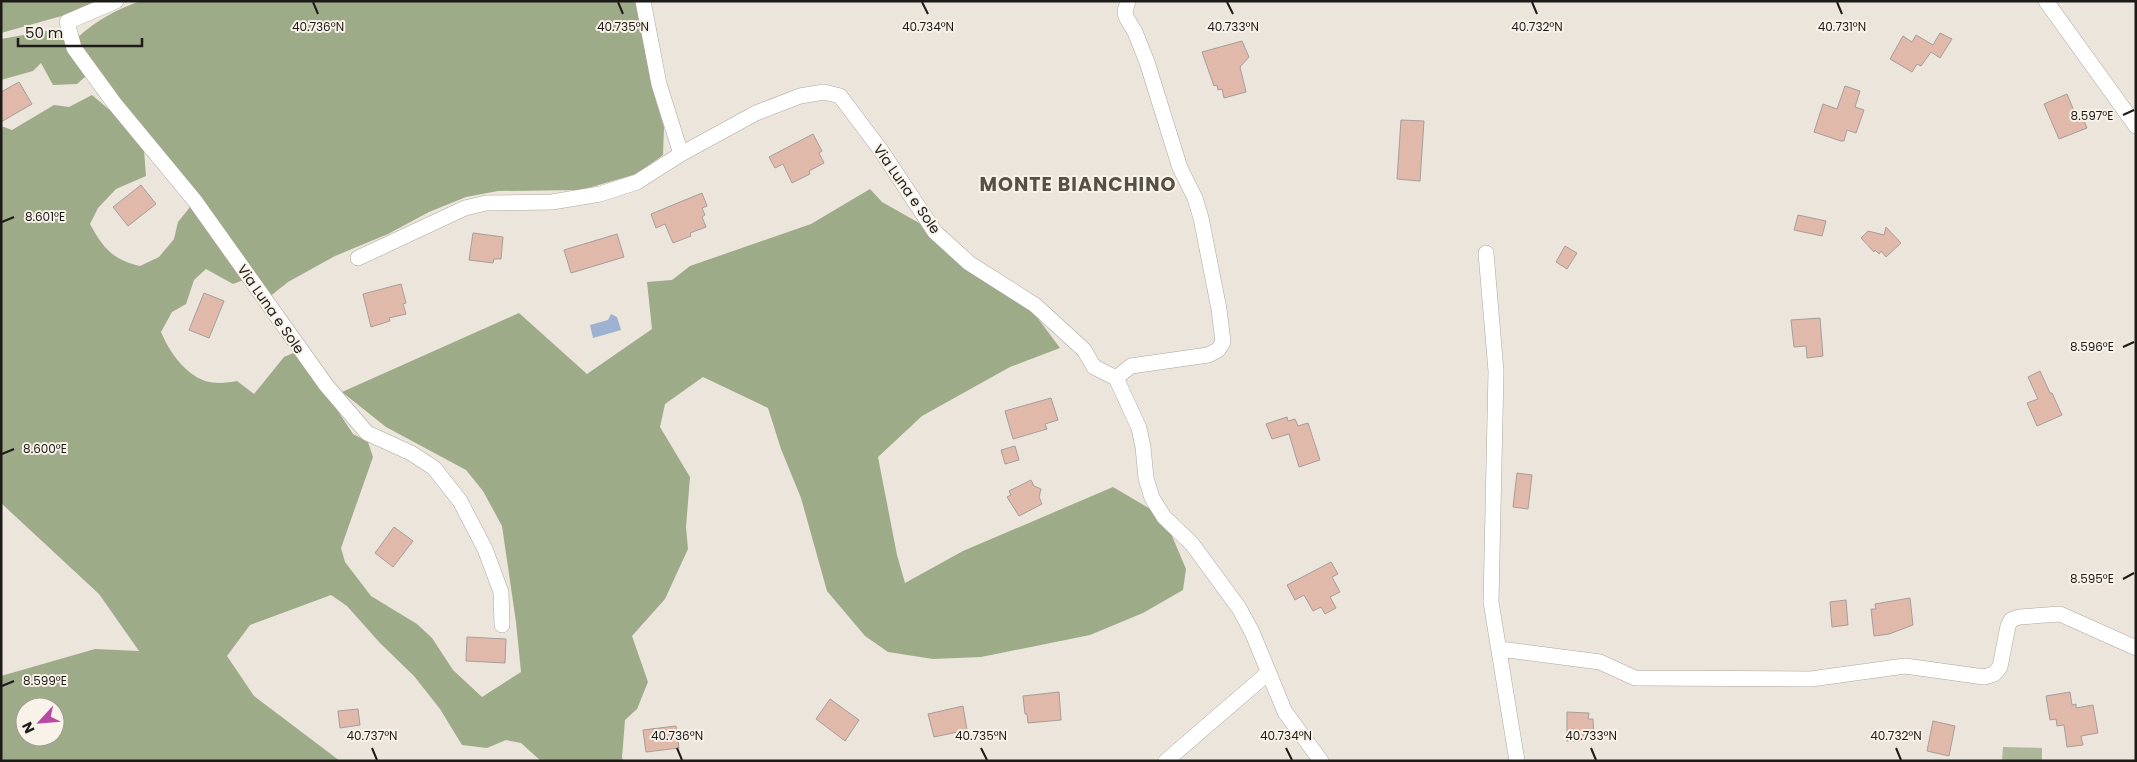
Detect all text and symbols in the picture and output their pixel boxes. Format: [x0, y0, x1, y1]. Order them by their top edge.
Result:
scale bar [18, 15, 141, 47]
text: 40.736°N [292, 18, 344, 35]
text: 40.735°N [597, 18, 649, 35]
text: 40.734°N [902, 18, 954, 35]
text: 40.733°N [1207, 18, 1259, 35]
text: 40.732°N [1511, 18, 1563, 35]
text: 40.731°N [1818, 18, 1866, 35]
text: 50 m [25, 22, 63, 43]
text: 8.597°E [2071, 107, 2113, 124]
street label: Via Luna e Sole [869, 140, 945, 238]
district label: MONTE BIANCHINO [980, 171, 1176, 198]
text: 8.601°E [25, 208, 65, 225]
street label: Via Luna e Sole [233, 260, 309, 358]
text: 8.596°E [2070, 338, 2114, 355]
text: 8.600°E [23, 440, 67, 457]
text: 8.595°E [2070, 570, 2114, 587]
text: 8.599°E [23, 672, 67, 689]
north arrow [15, 697, 65, 747]
text: N [17, 719, 40, 737]
text: 40.737°N [346, 727, 398, 744]
text: 40.736°N [651, 727, 703, 744]
text: 40.735°N [955, 727, 1007, 744]
text: 40.734°N [1260, 727, 1312, 744]
text: 40.733°N [1565, 727, 1617, 744]
text: 40.732°N [1870, 727, 1922, 744]

